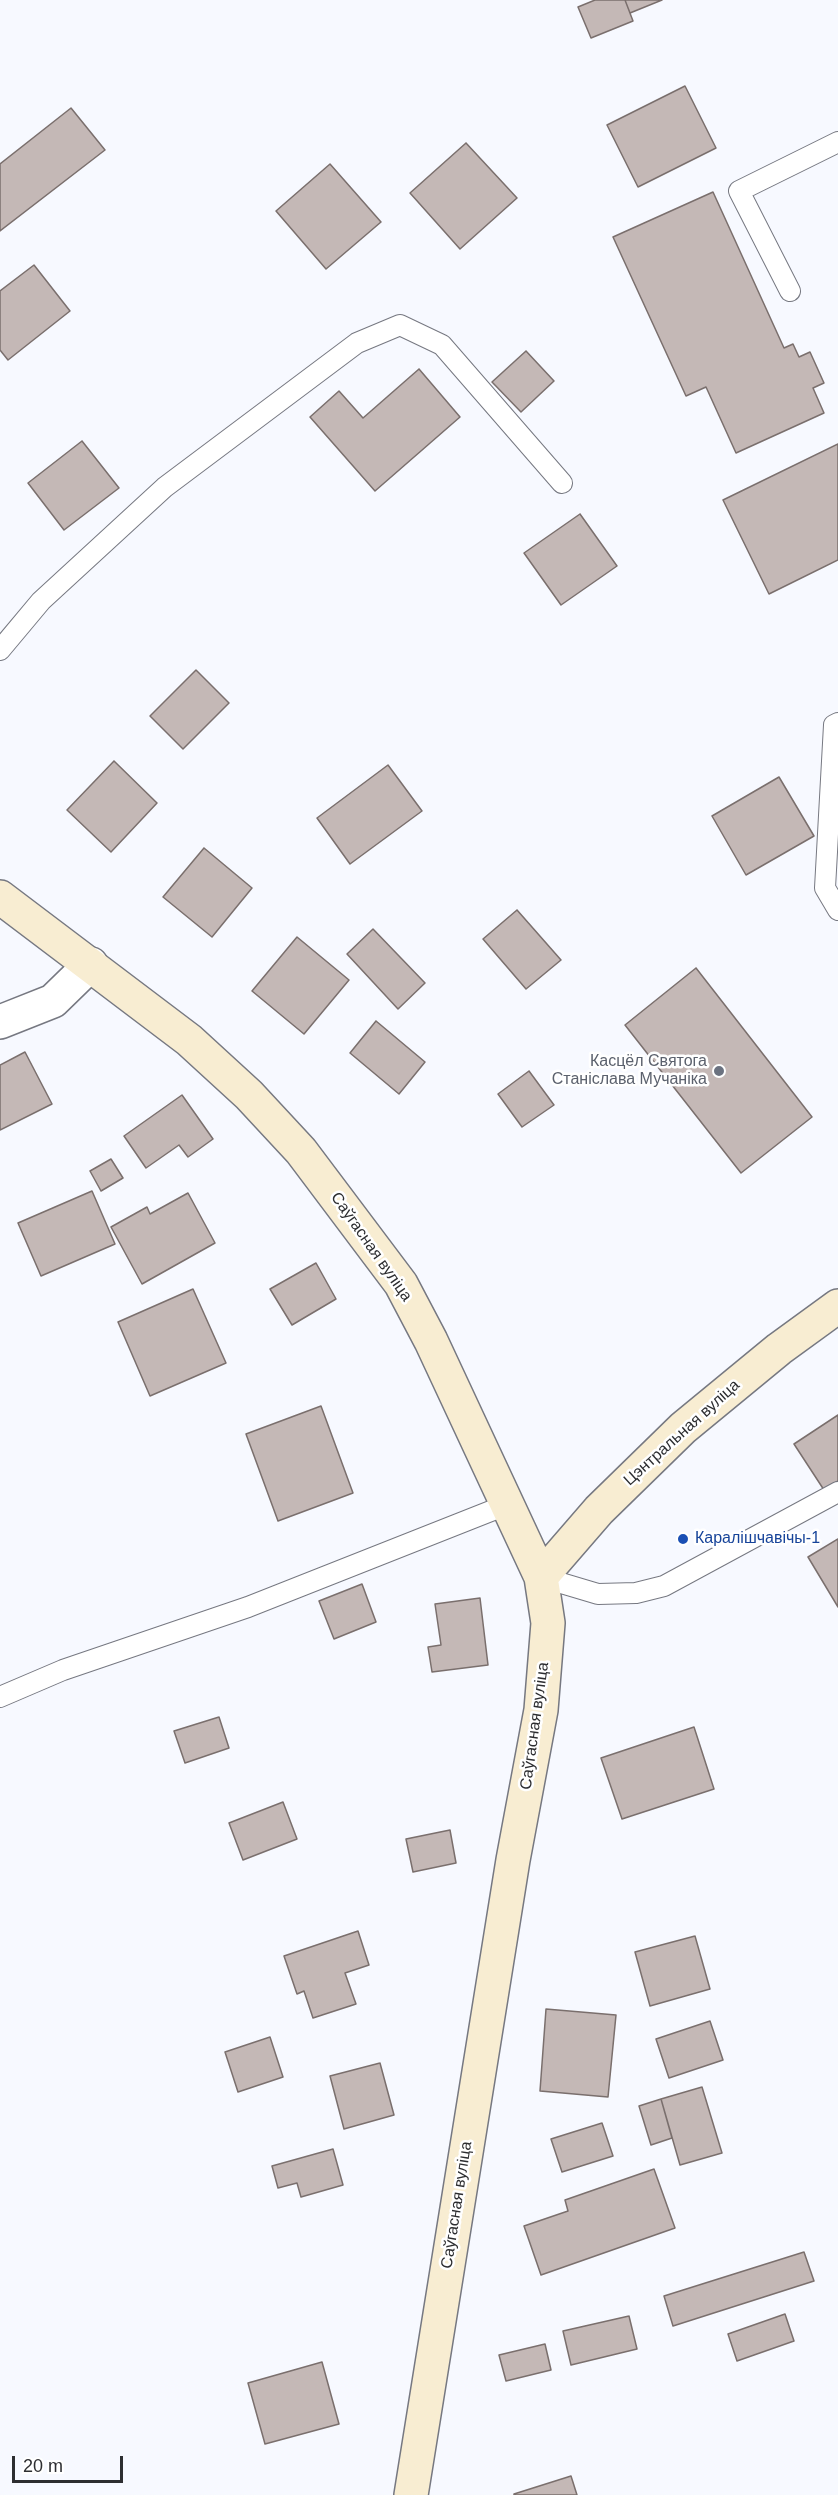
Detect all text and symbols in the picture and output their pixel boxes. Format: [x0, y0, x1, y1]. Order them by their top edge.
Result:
place label: Касцёл Святога Станіслава Мучаніка [552, 1052, 707, 1090]
marker: Касцёл Святога Станіслава Мучаніка [712, 1064, 726, 1078]
street label: Саўгасная вуліца [326, 1189, 416, 1305]
street label: Цэнтральная вуліца [620, 1376, 744, 1490]
place label: Каралішчавічы-1 [695, 1529, 820, 1549]
marker: Каралішчавічы-1 [676, 1532, 690, 1546]
street label: Саўгасная вуліца [517, 1661, 553, 1791]
street label: Саўгасная вуліца [437, 2140, 477, 2270]
scale bar [15, 2444, 126, 2482]
text: 20 m [23, 2456, 63, 2476]

